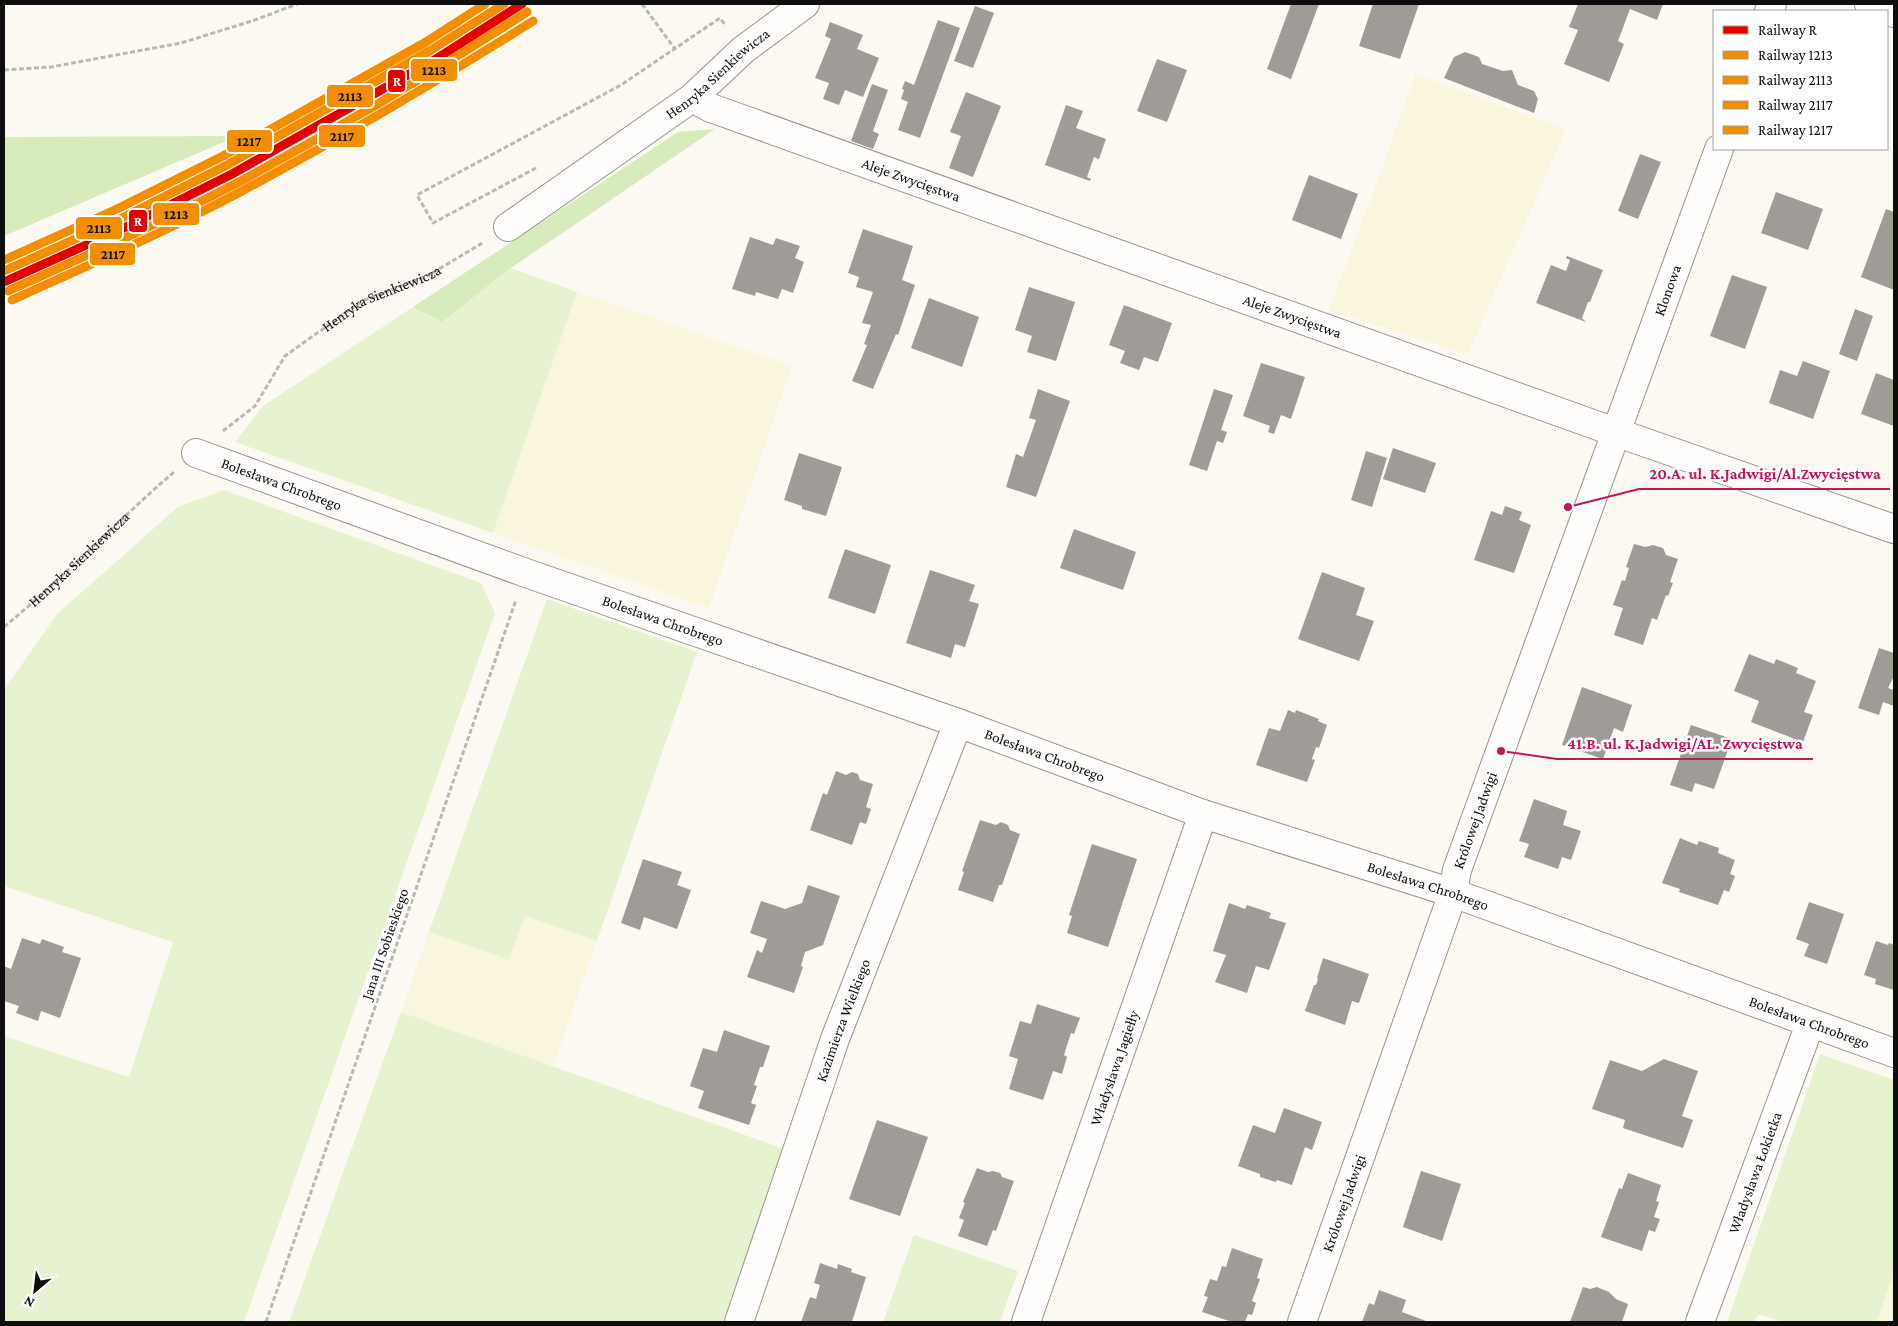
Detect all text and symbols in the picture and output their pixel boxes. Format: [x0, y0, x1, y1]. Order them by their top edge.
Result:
legend [1713, 10, 1888, 150]
text: Railway R [1758, 22, 1818, 39]
street label: Henryka Sienkiewicza [662, 25, 773, 122]
text: Railway 1213 [1758, 47, 1833, 64]
line badge: 1213 [410, 58, 458, 82]
text: 1213 [422, 62, 446, 78]
line badge: R [387, 69, 406, 93]
text: Railway 2113 [1758, 72, 1833, 89]
text: R [393, 73, 402, 89]
line badge: 2113 [326, 84, 374, 108]
text: 2113 [338, 88, 362, 104]
text: Railway 2117 [1758, 97, 1833, 114]
text: Railway 1217 [1758, 122, 1833, 139]
line badge: 2117 [318, 124, 366, 148]
text: 2117 [330, 128, 354, 144]
line badge: 1217 [226, 129, 273, 153]
text: 1217 [237, 133, 261, 149]
street label: Aleje Zwycięstwa [860, 155, 962, 205]
line badge: 1213 [152, 202, 200, 226]
text: 1213 [164, 206, 188, 222]
line badge: R [128, 209, 148, 233]
text: R [134, 213, 143, 229]
line badge: 2113 [75, 216, 123, 240]
text: 2113 [87, 220, 111, 236]
line badge: 2117 [89, 242, 136, 266]
text: 2117 [101, 246, 125, 262]
street label: Henryka Sienkiewicza [319, 262, 444, 335]
street label: Klonowa [1651, 262, 1684, 318]
street label: Aleje Zwycięstwa [1241, 291, 1344, 341]
street label: Bolesława Chrobrego [219, 455, 344, 513]
callout: 20.A. ul. K.Jadwigi/Al.Zwycięstwa [1639, 458, 1890, 489]
text: 20.A. ul. K.Jadwigi/Al.Zwycięstwa [1649, 465, 1881, 482]
street label: Henryka Sienkiewicza [25, 509, 132, 610]
street label: Bolesława Chrobrego [600, 592, 725, 649]
street label: Bolesława Chrobrego [982, 726, 1107, 785]
callout: 41.B. ul. K.Jadwigi/AL. Zwycięstwa [1557, 728, 1813, 759]
text: 41.B. ul. K.Jadwigi/AL. Zwycięstwa [1567, 735, 1803, 752]
street label: Królowej Jadwigi [1450, 770, 1500, 871]
street label: Bolesława Chrobrego [1365, 858, 1491, 913]
street label: Jana III Sobieskiego [358, 886, 412, 1004]
street label: Kazimierza Wielkiego [813, 957, 873, 1084]
street label: Bolesława Chrobrego [1747, 993, 1872, 1051]
street label: Władysława Jagiełły [1087, 1008, 1143, 1128]
street label: Władysława Łokietka [1725, 1110, 1785, 1236]
street label: Królowej Jadwigi [1319, 1152, 1368, 1254]
north arrow [10, 1266, 60, 1316]
text: N [21, 1293, 37, 1312]

